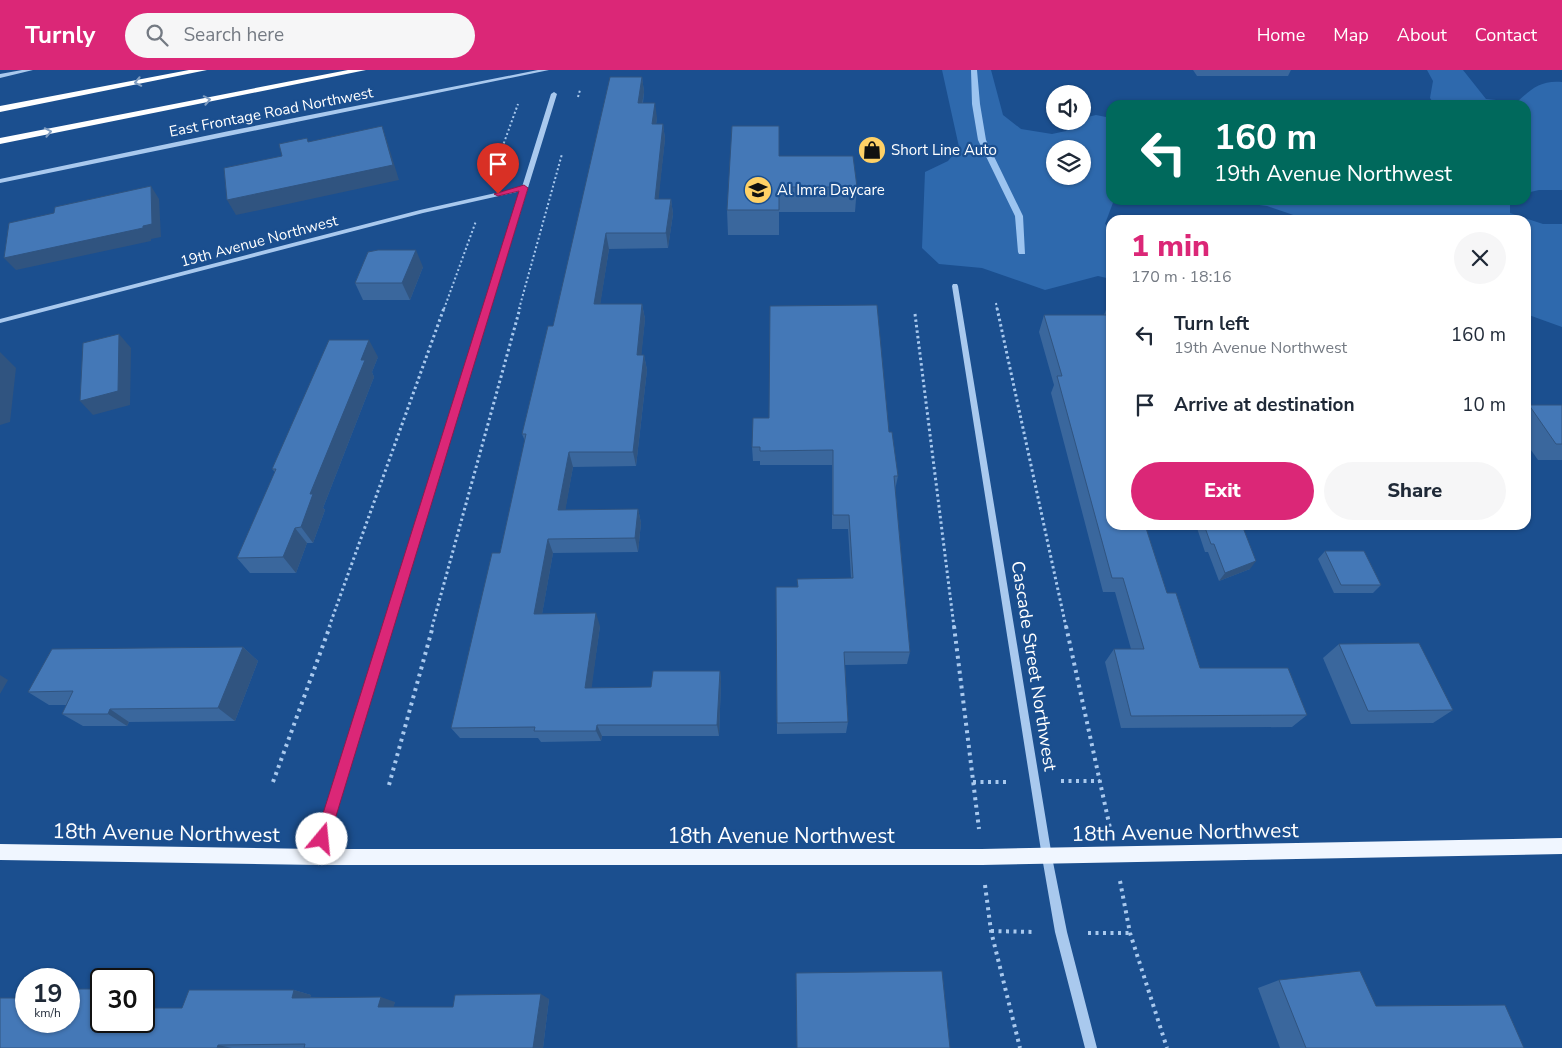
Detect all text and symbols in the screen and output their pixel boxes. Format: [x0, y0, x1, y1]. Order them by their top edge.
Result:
search box [125, 13, 475, 58]
text: Turnly [25, 19, 95, 51]
icon: search [143, 21, 171, 49]
text: Search here [183, 22, 284, 48]
text: Home [1257, 23, 1305, 47]
text: Map [1333, 23, 1369, 47]
text: About [1397, 23, 1447, 47]
text: Contact [1475, 23, 1537, 47]
one-way arrow [134, 77, 142, 87]
street label: East Frontage Road Northwest [167, 82, 375, 142]
map controls [1046, 85, 1091, 185]
button: sound [1046, 85, 1091, 130]
one-way arrow [203, 95, 212, 106]
text: 160 m [1214, 114, 1317, 161]
icon: left [1131, 120, 1196, 185]
one-way arrow [43, 127, 52, 137]
shop icon: Short Line Auto [857, 135, 887, 165]
place label: Short Line Auto [891, 140, 997, 160]
button: layers [1046, 140, 1091, 185]
pin [477, 143, 519, 194]
icon: arrive [484, 150, 512, 178]
text: 19th Avenue Northwest [1214, 159, 1452, 189]
school or university icon: Al Imra Daycare [743, 175, 773, 205]
place label: Al Imra Daycare [777, 180, 885, 200]
street label: 19th Avenue Northwest [178, 210, 341, 272]
text: 1 min [1131, 226, 1210, 267]
button: close [1454, 232, 1506, 284]
text: 170 m · 18:16 [1131, 266, 1232, 288]
text: Turn left [1174, 311, 1249, 337]
icon: left [1131, 321, 1159, 349]
text: 160 m [1451, 322, 1506, 348]
text: 19th Avenue Northwest [1174, 337, 1347, 359]
icon: arrive [1131, 391, 1159, 419]
text: Arrive at destination [1174, 392, 1355, 418]
text: 10 m [1462, 392, 1506, 418]
button: Exit [1131, 462, 1314, 520]
button: Share [1324, 462, 1506, 520]
street label: Cascade Street Northwest [1006, 559, 1063, 773]
position arrow [295, 812, 347, 864]
street label: 18th Avenue Northwest [1071, 816, 1299, 848]
street label: 18th Avenue Northwest [52, 817, 280, 849]
street label: 18th Avenue Northwest [667, 822, 895, 850]
speed limit sign: 30 [90, 968, 155, 1033]
text: 19 [32, 977, 63, 1011]
text: km/h [34, 1005, 61, 1021]

